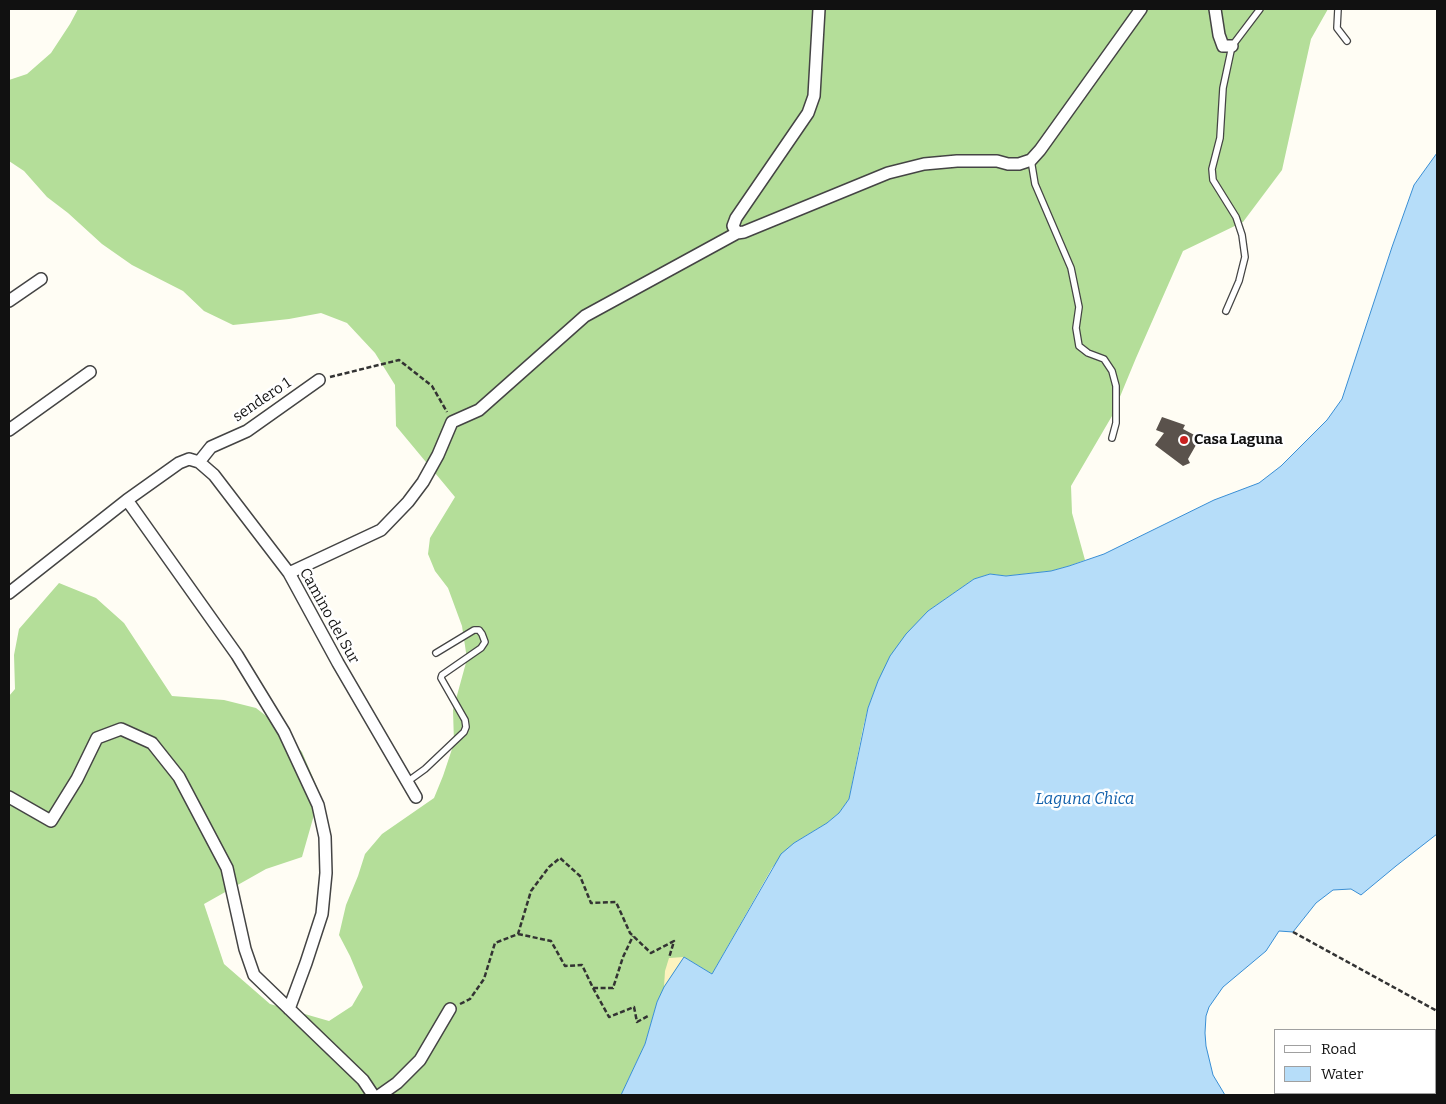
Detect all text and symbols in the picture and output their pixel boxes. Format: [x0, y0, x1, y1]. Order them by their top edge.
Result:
street label: sendero 1 [230, 374, 294, 426]
place label: Casa Laguna [1194, 431, 1283, 449]
marker: Casa Laguna [1178, 434, 1190, 446]
street label: Camino del Sur [295, 565, 363, 667]
water label: Laguna Chica [1036, 790, 1134, 810]
legend [1274, 1029, 1436, 1094]
text: Road [1321, 1040, 1356, 1058]
text: Water [1321, 1065, 1363, 1083]

